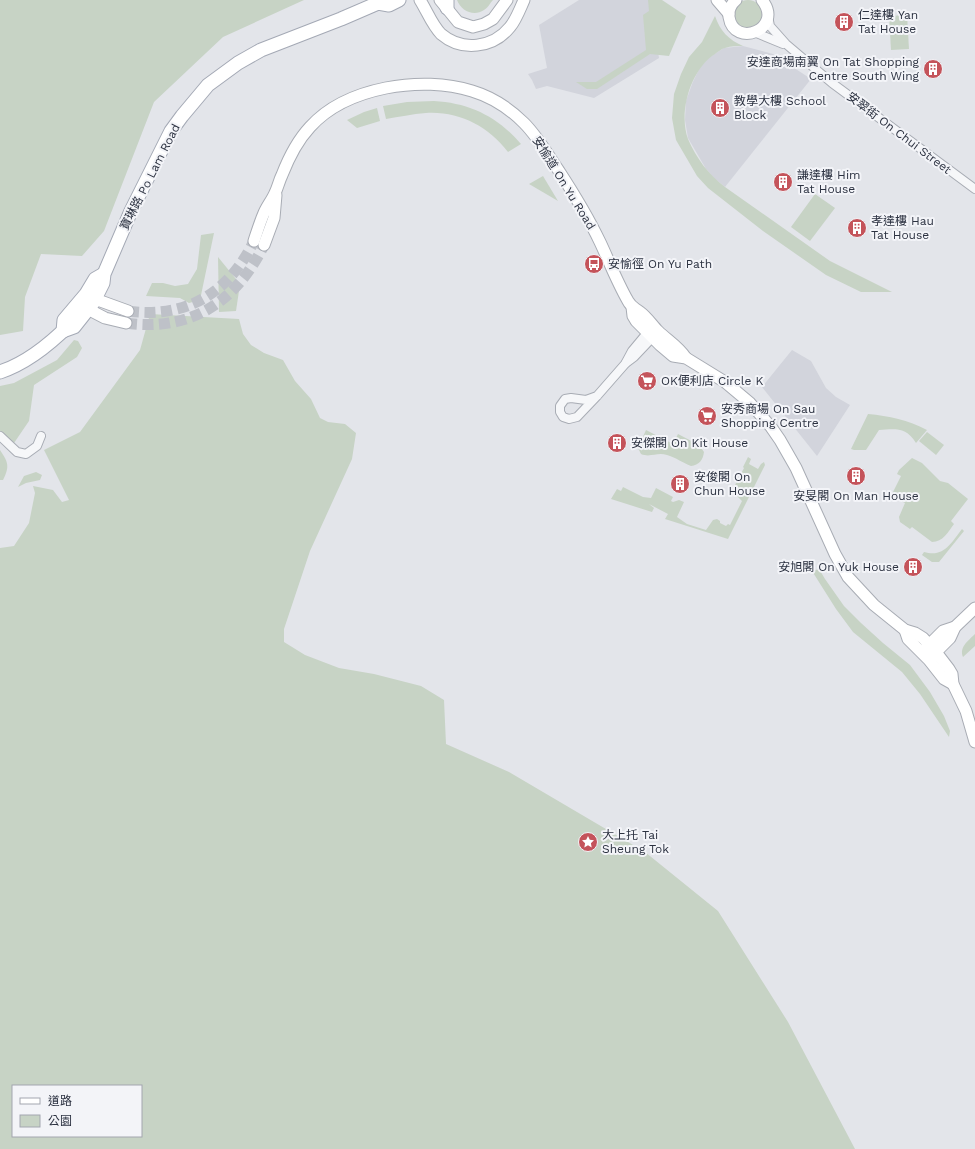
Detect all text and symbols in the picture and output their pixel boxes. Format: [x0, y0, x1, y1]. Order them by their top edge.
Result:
place label: 仁達樓 Yan Tat House [858, 8, 918, 36]
building icon: 仁達樓 Yan Tat House [833, 11, 855, 33]
place label: 安達商場南翼 On Tat Shopping Centre South Wing [747, 55, 920, 83]
building icon: 安達商場南翼 On Tat Shopping Centre South Wing [922, 58, 944, 80]
street label: 安翠街 On Chui Street [844, 89, 954, 177]
place label: 教學大樓 School Block [734, 94, 826, 122]
building icon: 教學大樓 School Block [709, 97, 731, 119]
street label: 寶琳路 Po Lam Road [117, 122, 183, 232]
street label: 安愉道 On Yu Road [530, 134, 598, 232]
place label: 謙達樓 Him Tat House [797, 168, 861, 196]
building icon: 謙達樓 Him Tat House [772, 171, 794, 193]
place label: 孝達樓 Hau Tat House [871, 214, 934, 242]
building icon: 孝達樓 Hau Tat House [846, 217, 868, 239]
bus stop icon: 安愉徑 On Yu Path [583, 253, 605, 275]
place label: 安愉徑 On Yu Path [608, 257, 712, 271]
supermarket icon: OK便利店 Circle K [636, 370, 658, 392]
place label: OK便利店 Circle K [661, 374, 763, 388]
place label: 安秀商場 On Sau Shopping Centre [721, 402, 819, 430]
supermarket icon: 安秀商場 On Sau Shopping Centre [696, 405, 718, 427]
building icon: 安傑閣 On Kit House [606, 432, 628, 454]
place label: 安傑閣 On Kit House [631, 436, 748, 450]
building icon: 安旻閣 On Man House [845, 465, 867, 487]
place label: 安俊閣 On Chun House [694, 470, 765, 498]
building icon: 安俊閣 On Chun House [669, 473, 691, 495]
place label: 安旻閣 On Man House [793, 489, 919, 503]
building icon: 安旭閣 On Yuk House [902, 556, 924, 578]
place label: 安旭閣 On Yuk House [778, 560, 899, 574]
place label: 大上托 Tai Sheung Tok [602, 828, 669, 856]
place icon: 大上托 Tai Sheung Tok [577, 831, 599, 853]
legend [12, 1085, 142, 1137]
text: 道路 [48, 1094, 72, 1108]
text: 公園 [48, 1114, 72, 1128]

